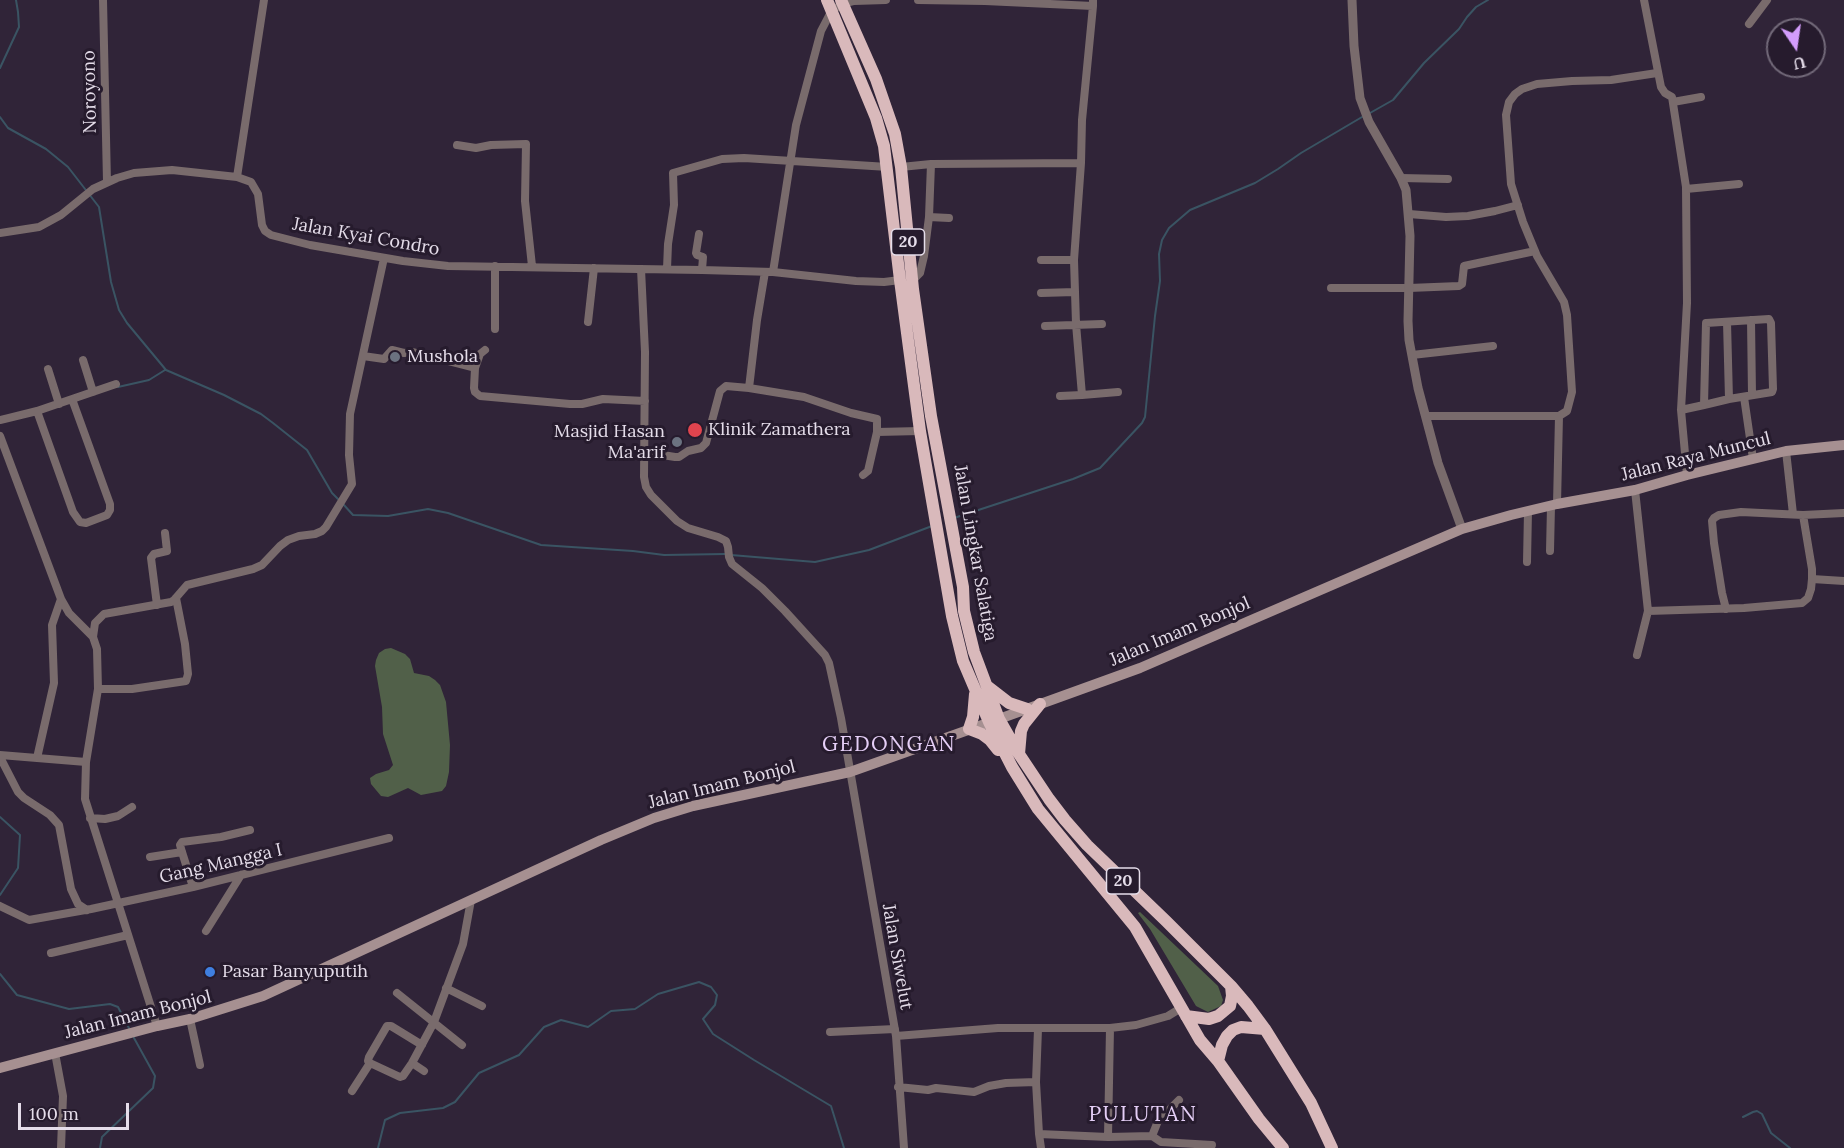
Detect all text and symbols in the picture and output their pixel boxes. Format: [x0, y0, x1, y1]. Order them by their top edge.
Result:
north arrow [1766, 18, 1826, 78]
street label: Noroyono [78, 50, 102, 134]
text: U [1791, 52, 1808, 75]
street label: Jalan Kyai Condro [291, 213, 441, 261]
road number: 20 [892, 229, 924, 255]
place label: Mushola [407, 346, 478, 368]
marker: Mushola [388, 350, 402, 364]
place label: Klinik Zamathera [708, 419, 851, 441]
place label: Masjid Hasan Ma'arif [554, 421, 665, 464]
marker: Klinik Zamathera [686, 421, 704, 439]
street label: Jalan Raya Muncul [1619, 428, 1773, 486]
marker: Masjid Hasan Ma'arif [670, 435, 684, 449]
street label: Jalan Lingkar Salatiga [949, 463, 1001, 643]
street label: Jalan Imam Bonjol [1107, 593, 1253, 671]
district label: GEDONGAN [822, 732, 956, 758]
street label: Jalan Imam Bonjol [646, 756, 798, 814]
street label: Gang Mangga I [158, 839, 284, 889]
road number: 20 [1106, 868, 1140, 894]
street label: Jalan Siwelut [877, 902, 917, 1012]
place label: Pasar Banyuputih [222, 961, 368, 983]
marker: Pasar Banyuputih [203, 965, 217, 979]
street label: Jalan Imam Bonjol [62, 986, 214, 1044]
scale bar [21, 1091, 132, 1129]
text: 100 m [29, 1102, 79, 1125]
district label: PULUTAN [1089, 1102, 1197, 1128]

